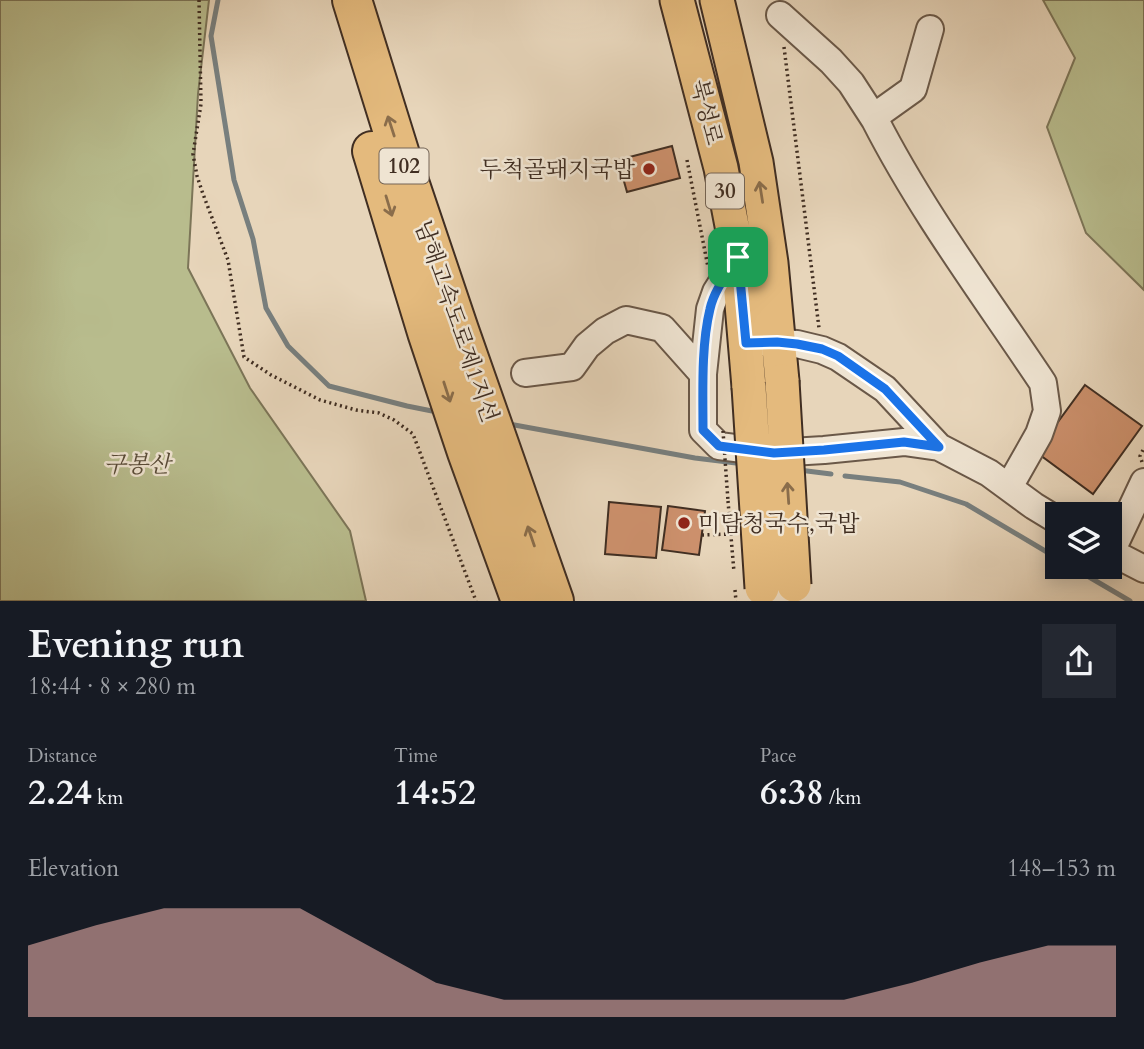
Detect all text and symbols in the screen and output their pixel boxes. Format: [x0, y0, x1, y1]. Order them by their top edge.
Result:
street label: 북성로 [683, 76, 730, 148]
one-way arrow [384, 115, 396, 137]
road number: 102 [380, 148, 428, 184]
place label: 두척골돼지국밥 [479, 154, 636, 185]
marker: 두척골돼지국밥 [641, 161, 657, 177]
road number: 30 [706, 174, 744, 208]
one-way arrow [754, 181, 767, 204]
one-way arrow [383, 195, 396, 217]
street label: 남해고속도로제1지선 [407, 216, 506, 426]
pin [708, 227, 768, 287]
icon: arrive [719, 238, 757, 276]
one-way arrow [442, 380, 454, 402]
park label: 구봉산 [104, 449, 173, 480]
one-way arrow [782, 481, 795, 504]
map controls [1045, 502, 1122, 579]
button: layers [1045, 502, 1122, 579]
place label: 미담청국수,국밥 [698, 508, 860, 539]
marker: 미담청국수,국밥 [676, 515, 692, 531]
one-way arrow [524, 526, 536, 548]
text: Evening run [28, 619, 244, 671]
button: share [1042, 624, 1116, 698]
text: 18:44 · 8 × 280 m [28, 671, 196, 702]
text: Distance [28, 743, 97, 769]
text: Time [394, 743, 438, 769]
text: Pace [760, 743, 797, 769]
text: 2.24 [28, 769, 92, 817]
text: 14:52 [394, 769, 476, 817]
text: 6:38 [760, 769, 824, 817]
text: km [92, 785, 123, 811]
text: /km [824, 785, 861, 811]
text: Elevation [28, 853, 119, 884]
text: 148–153 m [1007, 853, 1116, 884]

